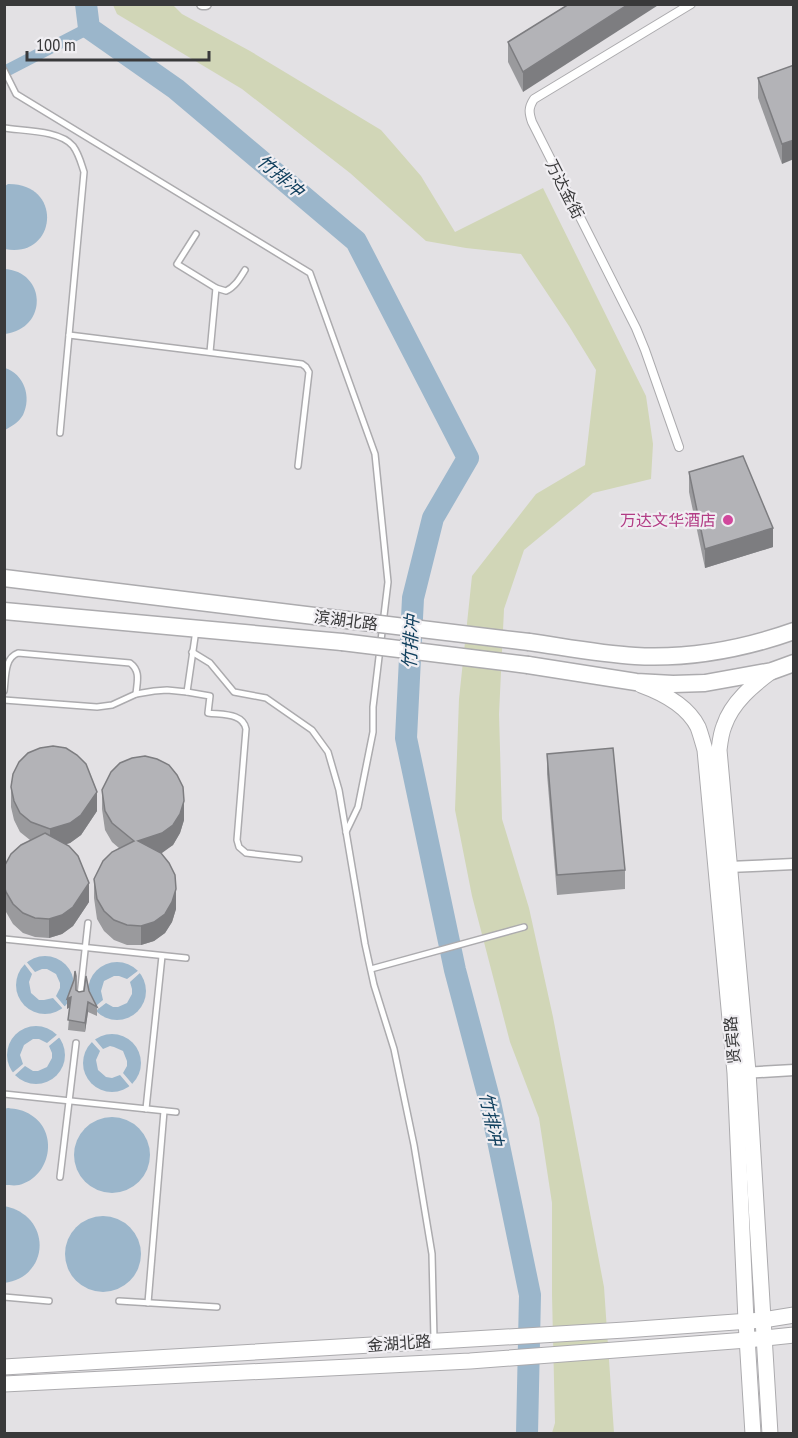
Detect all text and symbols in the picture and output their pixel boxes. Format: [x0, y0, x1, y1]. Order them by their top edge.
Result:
scale bar [27, 24, 208, 62]
text: 100 m [36, 33, 76, 56]
water label: 竹排冲 [252, 149, 310, 203]
street label: 万达金街 [542, 156, 588, 222]
place label: 万达文华酒店 [620, 510, 716, 530]
marker: 万达文华酒店 [721, 513, 735, 527]
street label: 滨湖北路 [313, 606, 379, 634]
water label: 竹排冲 [398, 612, 424, 670]
street label: 贤宾路 [720, 1015, 744, 1065]
water label: 竹排冲 [475, 1090, 509, 1150]
street label: 金湖北路 [366, 1331, 432, 1355]

